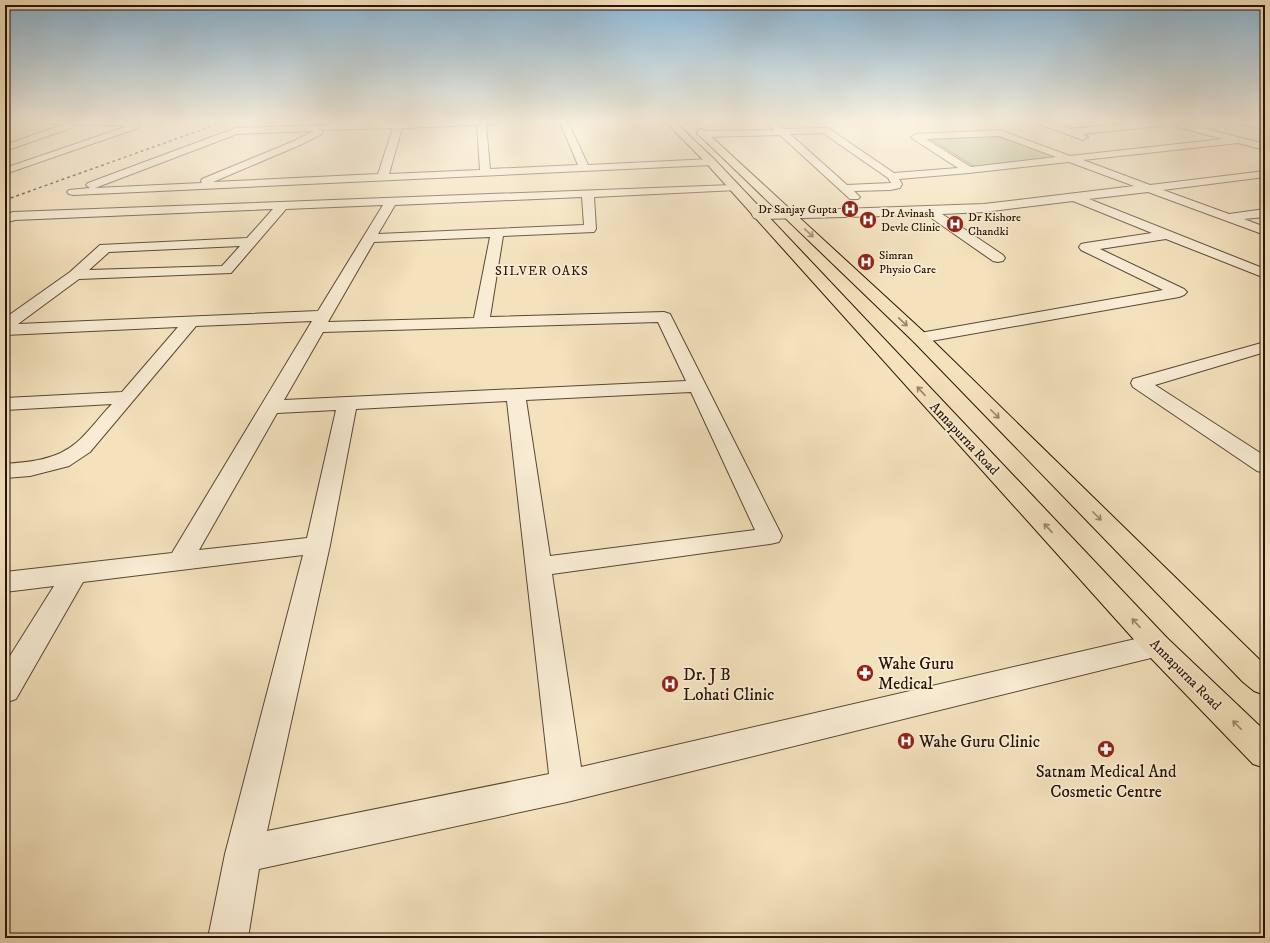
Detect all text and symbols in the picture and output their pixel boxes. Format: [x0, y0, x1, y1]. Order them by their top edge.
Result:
hospital icon: Dr Sanjay Gupta [840, 199, 860, 219]
place label: Dr Sanjay Gupta [758, 202, 838, 217]
place label: Dr Avinash Devle Clinic [881, 206, 940, 235]
hospital icon: Dr Avinash Devle Clinic [858, 210, 878, 230]
place label: Dr Kishore Chandki [968, 210, 1021, 239]
hospital icon: Dr Kishore Chandki [945, 214, 965, 234]
one-way arrow [803, 228, 813, 237]
place label: Simran Physio Care [879, 248, 936, 277]
hospital icon: Simran Physio Care [856, 252, 876, 272]
district label: SILVER OAKS [495, 263, 589, 279]
one-way arrow [898, 317, 908, 327]
one-way arrow [916, 386, 926, 396]
street label: Annapurna Road [926, 398, 1003, 479]
one-way arrow [990, 409, 1000, 419]
one-way arrow [1092, 511, 1102, 521]
one-way arrow [1043, 523, 1052, 533]
one-way arrow [1131, 618, 1141, 628]
street label: Annapurna Road [1146, 635, 1225, 714]
place label: Wahe Guru Medical [877, 653, 954, 695]
pharmacy icon: Wahe Guru Medical [855, 663, 875, 683]
place label: Dr. J B Lohati Clinic [683, 664, 774, 706]
hospital icon: Dr. J B Lohati Clinic [660, 674, 680, 694]
one-way arrow [1232, 720, 1242, 730]
hospital icon: Wahe Guru Clinic [896, 731, 916, 751]
place label: Wahe Guru Clinic [918, 731, 1040, 753]
pharmacy icon: Satnam Medical And Cosmetic Centre [1096, 739, 1116, 759]
place label: Satnam Medical And Cosmetic Centre [1036, 761, 1177, 803]

